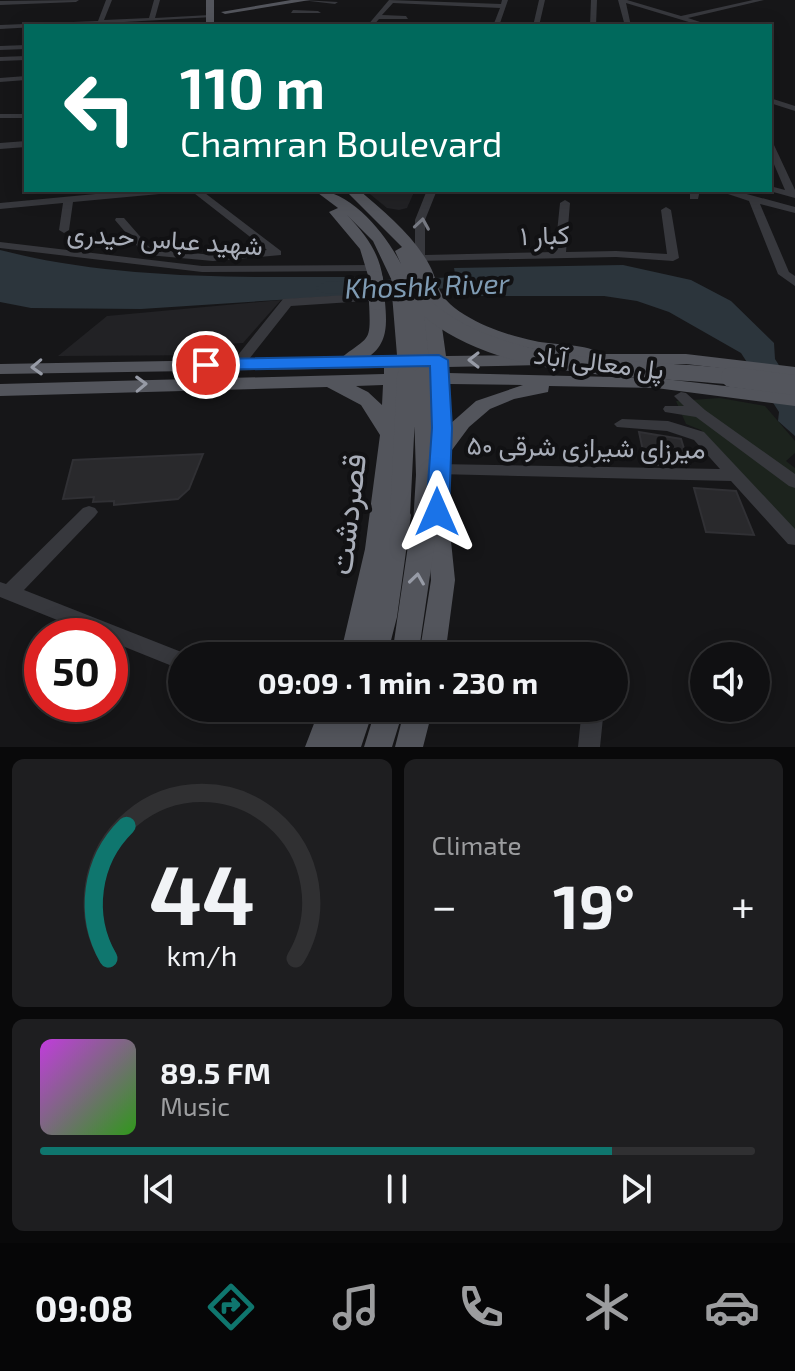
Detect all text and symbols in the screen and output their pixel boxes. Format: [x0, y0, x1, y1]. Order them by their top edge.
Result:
text: 110 m [180, 53, 325, 120]
icon: left [48, 56, 152, 160]
text: Chamran Boulevard [180, 121, 502, 164]
street label: شهید عباس حیدری [66, 216, 264, 262]
one-way arrow [413, 217, 430, 230]
street label: ۱ کبار [520, 218, 570, 252]
water label: Khoshk River [344, 265, 511, 305]
pin [172, 331, 240, 399]
street label: پل معالی آباد [532, 338, 666, 388]
icon: arrive [184, 343, 228, 387]
one-way arrow [467, 351, 480, 369]
one-way arrow [30, 359, 43, 376]
one-way arrow [135, 376, 148, 393]
street label: ۵۰ میرزای شیرازی شرقی [466, 428, 706, 466]
street label: قصردشت [320, 451, 375, 577]
position arrow [395, 470, 479, 554]
one-way arrow [408, 572, 425, 586]
speed limit sign: 50 [24, 618, 128, 722]
map controls [690, 642, 770, 722]
button: sound [690, 642, 770, 722]
text: 09:09 · 1 min · 230 m [258, 664, 538, 700]
text: Climate [432, 829, 521, 860]
text: 44 [149, 842, 255, 942]
text: 19° [553, 869, 635, 941]
text: − [432, 878, 457, 931]
text: + [731, 878, 755, 931]
text: km/h [166, 937, 237, 972]
text: 89.5 FM [160, 1054, 271, 1090]
text: Music [160, 1090, 230, 1121]
icon: previous [137, 1167, 181, 1211]
icon: pause [375, 1167, 419, 1211]
icon: next [614, 1167, 658, 1211]
icon: directions [203, 1279, 259, 1335]
icon: music [328, 1279, 384, 1335]
icon: phone [453, 1279, 509, 1335]
icon: climate [579, 1279, 635, 1335]
icon: car [704, 1279, 760, 1335]
text: 09:08 [35, 1286, 133, 1329]

